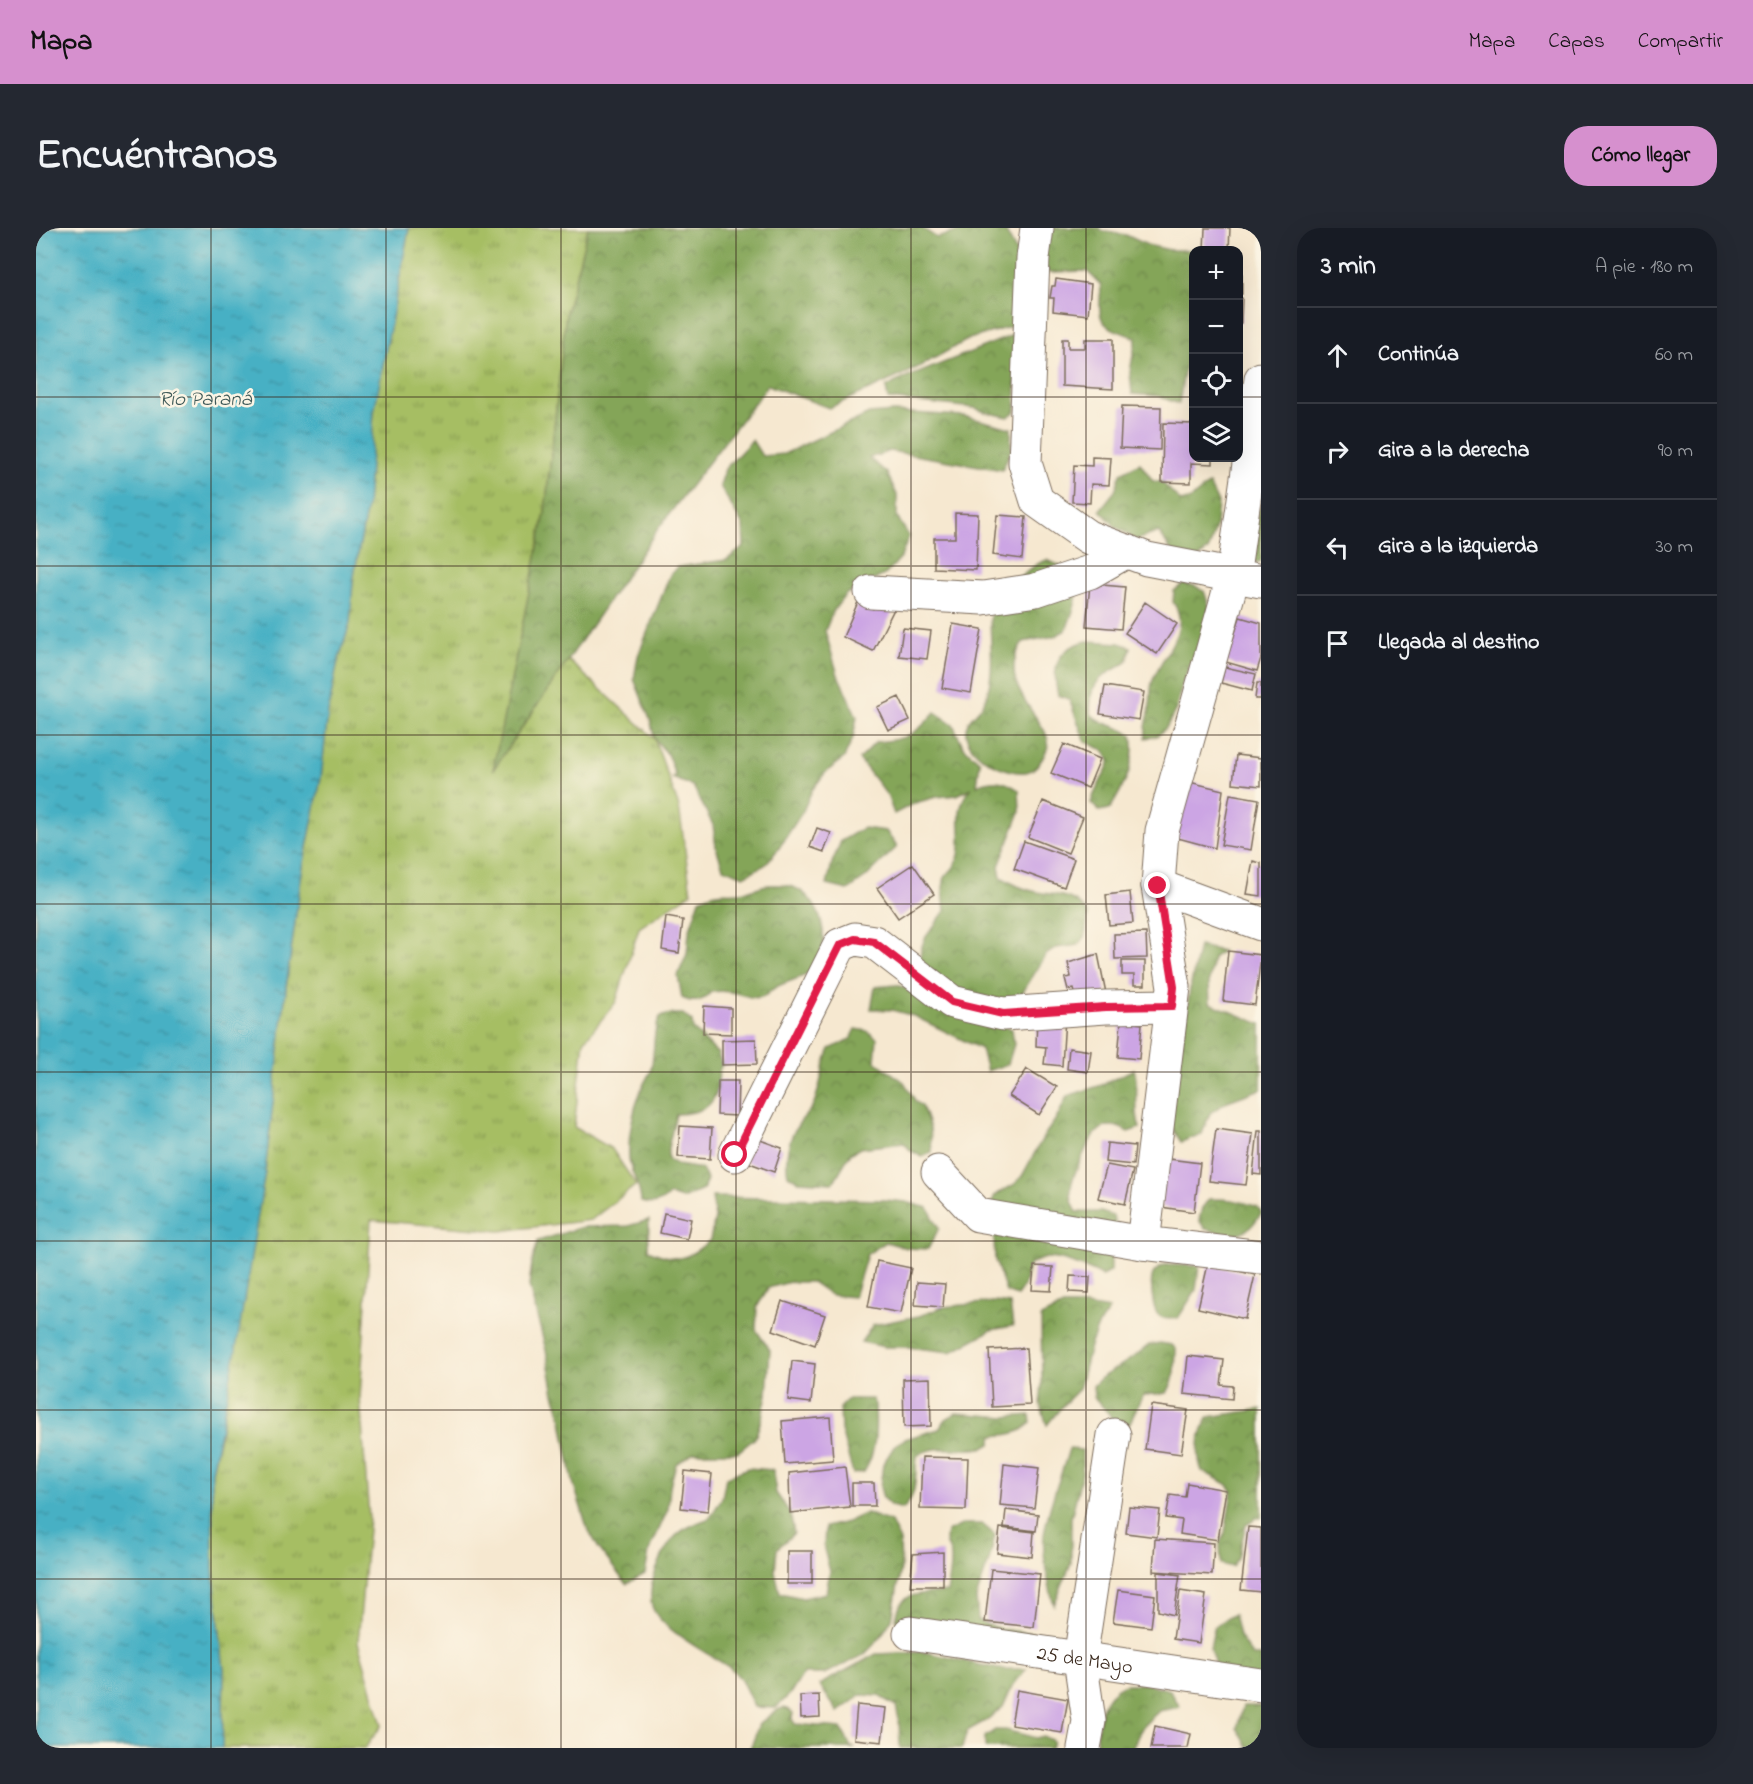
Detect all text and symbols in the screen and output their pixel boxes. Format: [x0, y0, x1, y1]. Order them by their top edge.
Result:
text: Mapa [30, 22, 92, 63]
text: Mapa [1468, 27, 1515, 57]
text: Capas [1548, 27, 1605, 57]
text: Compartir [1638, 27, 1723, 57]
text: Encuéntranos [36, 126, 278, 187]
button: Cómo llegar [1564, 126, 1717, 186]
map controls [1189, 246, 1243, 462]
button: + [1189, 246, 1243, 300]
text: 3 min [1321, 248, 1376, 286]
text: A pie · 180 m [1595, 253, 1693, 282]
button: − [1189, 300, 1243, 354]
icon: ahead [1321, 339, 1354, 372]
text: Continúa [1378, 339, 1459, 371]
text: 60 m [1655, 341, 1693, 370]
button: locate [1189, 354, 1243, 408]
water label: Río Paraná [159, 385, 253, 415]
button: layers [1189, 408, 1243, 462]
icon: right [1321, 435, 1354, 468]
text: Gira a la derecha [1378, 435, 1529, 467]
text: 90 m [1658, 437, 1693, 466]
icon: left [1321, 531, 1354, 564]
text: Gira a la izquierda [1378, 531, 1538, 563]
text: 30 m [1656, 533, 1693, 562]
icon: arrive [1321, 627, 1354, 660]
text: Llegada al destino [1378, 627, 1539, 659]
route end [1144, 872, 1170, 898]
route start [721, 1141, 747, 1167]
street label: 25 de Mayo [1035, 1640, 1135, 1683]

